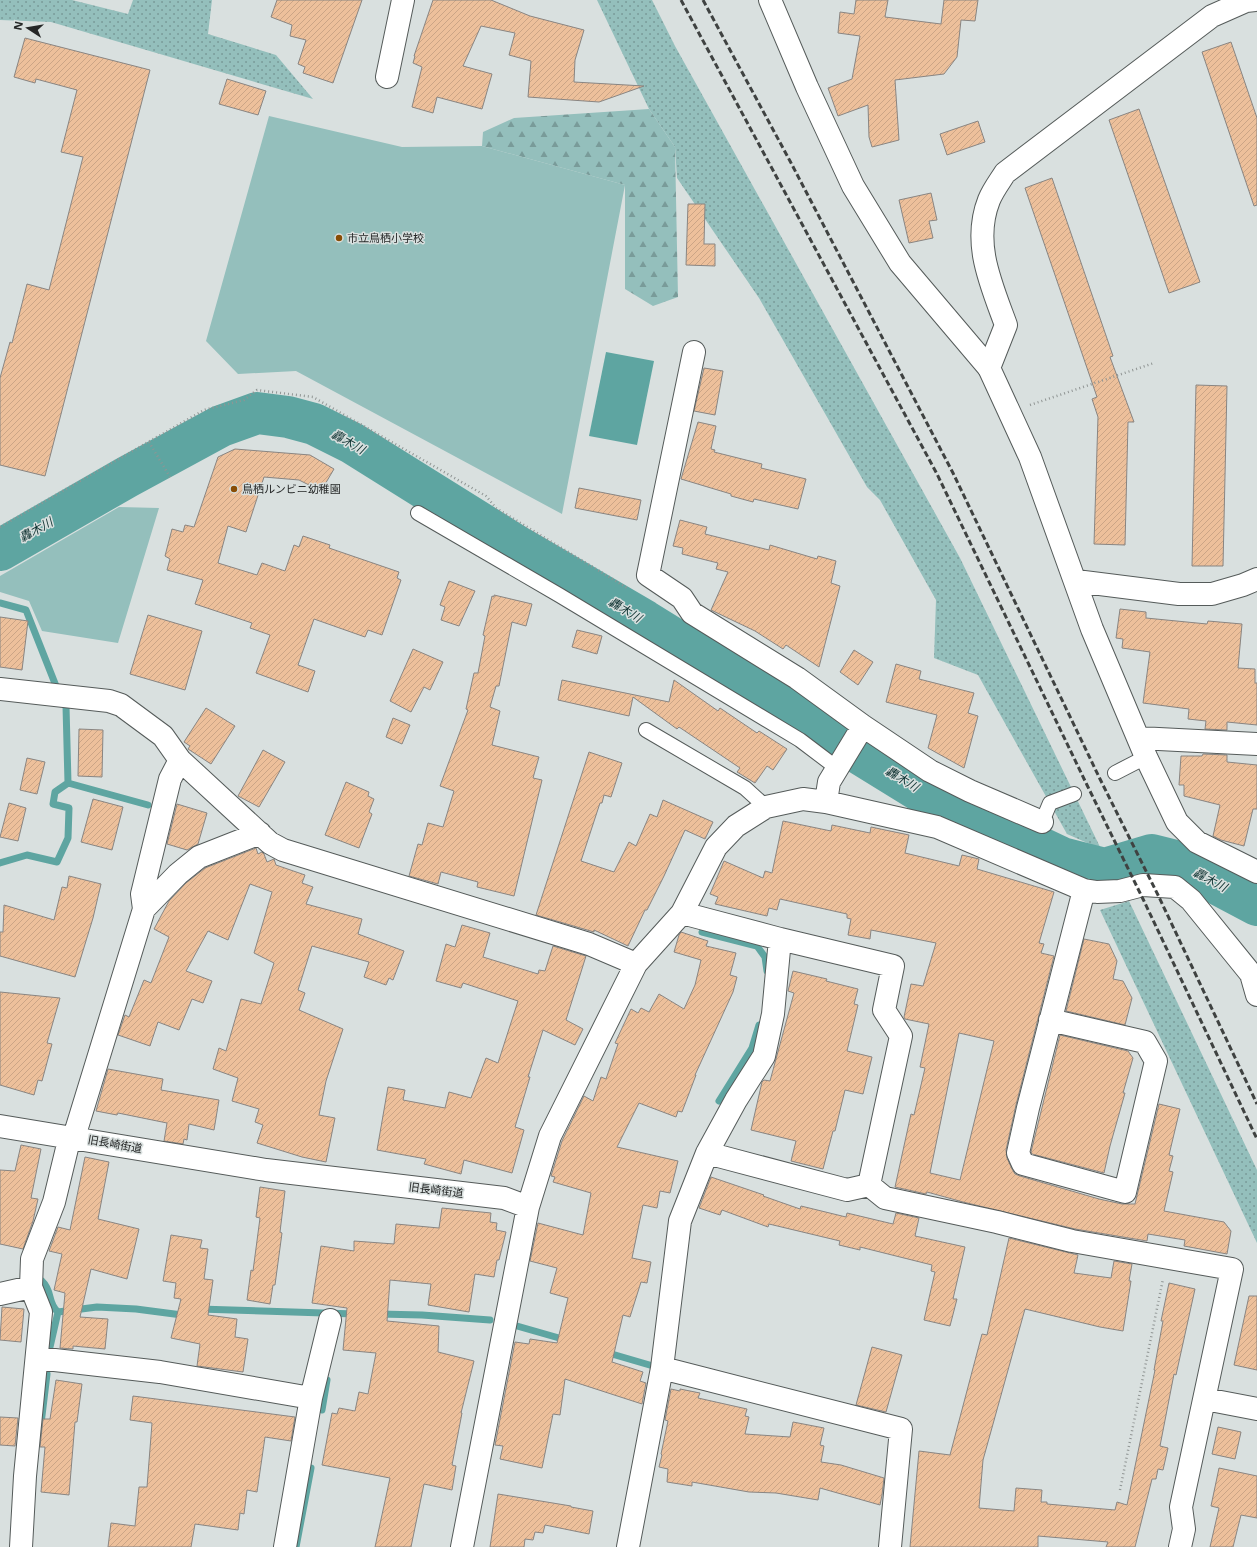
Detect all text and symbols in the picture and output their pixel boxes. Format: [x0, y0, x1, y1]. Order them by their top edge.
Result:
north arrow [8, 8, 48, 48]
text: N [9, 20, 26, 32]
place label: 市立鳥栖小学校 [347, 230, 424, 245]
marker: 市立鳥栖小学校 [334, 233, 344, 243]
water label: 轟木川 [328, 425, 370, 459]
place label: 鳥栖ルンビニ幼稚園 [242, 481, 341, 496]
marker: 鳥栖ルンビニ幼稚園 [229, 484, 239, 494]
water label: 轟木川 [16, 512, 57, 546]
water label: 轟木川 [605, 593, 647, 627]
water label: 轟木川 [882, 762, 924, 796]
water label: 轟木川 [1190, 864, 1232, 896]
street label: 旧長崎街道 [87, 1131, 143, 1156]
street label: 旧長崎街道 [408, 1179, 464, 1200]

